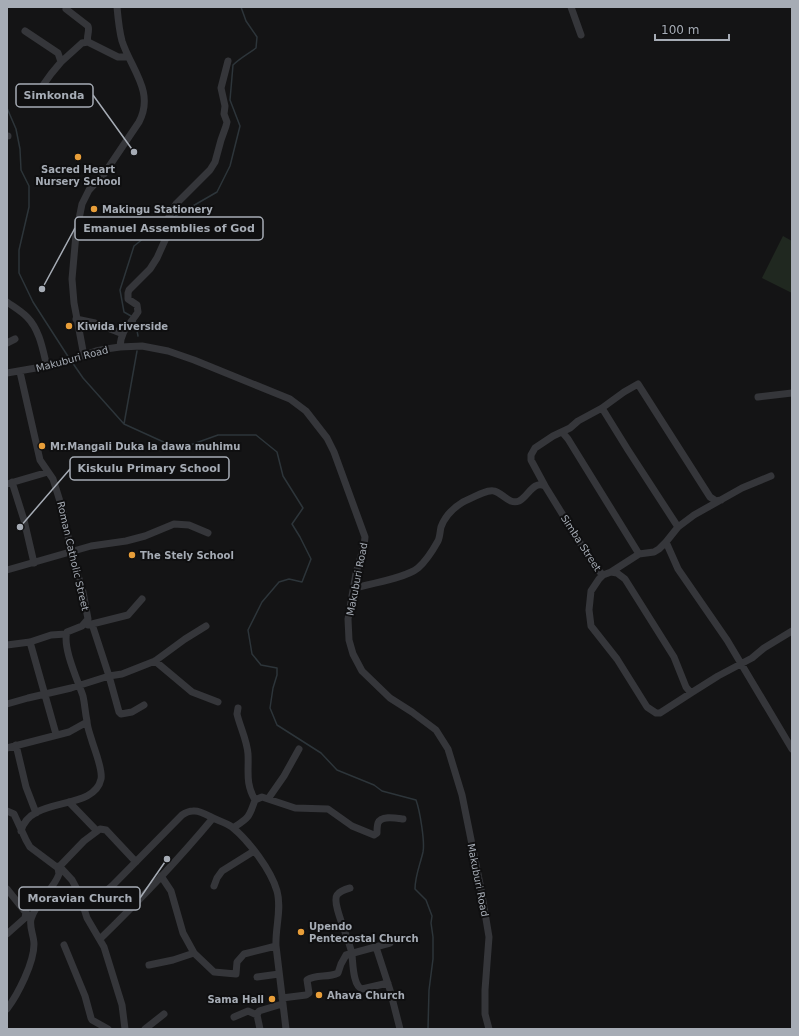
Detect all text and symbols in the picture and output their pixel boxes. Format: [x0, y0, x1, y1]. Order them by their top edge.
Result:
scale bar [655, 16, 729, 42]
text: 100 m [661, 23, 699, 37]
callout: Simkonda [16, 84, 93, 107]
text: Simkonda [24, 89, 84, 102]
marker: Sacred Heart Nursery School [73, 152, 83, 162]
place label: Sacred Heart Nursery School [35, 164, 121, 187]
marker: Makingu Stationery [89, 204, 99, 214]
place label: Makingu Stationery [102, 204, 213, 215]
callout: Emanuel Assemblies of God [75, 217, 263, 240]
text: Emanuel Assemblies of God [83, 222, 255, 235]
marker: Kiwida riverside [64, 321, 74, 331]
place label: Kiwida riverside [77, 321, 168, 332]
street label: Makuburi Road [35, 344, 109, 374]
marker: Mr.Mangali Duka la dawa muhimu [37, 441, 47, 451]
place label: Mr.Mangali Duka la dawa muhimu [50, 441, 240, 452]
callout: Kiskulu Primary School [70, 457, 229, 480]
text: Kiskulu Primary School [77, 462, 221, 475]
street label: Roman Catholic Street [55, 500, 91, 612]
street label: Simba Street [559, 513, 603, 573]
street label: Makuburi Road [344, 541, 370, 617]
marker: The Stely School [127, 550, 137, 560]
place label: The Stely School [140, 550, 234, 561]
street label: Makuburi Road [465, 842, 491, 918]
callout: Moravian Church [19, 887, 140, 910]
text: Moravian Church [28, 892, 132, 905]
place label: Upendo Pentecostal Church [309, 921, 419, 944]
marker: Upendo Pentecostal Church [296, 927, 306, 937]
marker: Ahava Church [314, 990, 324, 1000]
place label: Ahava Church [327, 990, 405, 1001]
place label: Sama Hall [207, 994, 264, 1005]
marker: Sama Hall [267, 994, 277, 1004]

